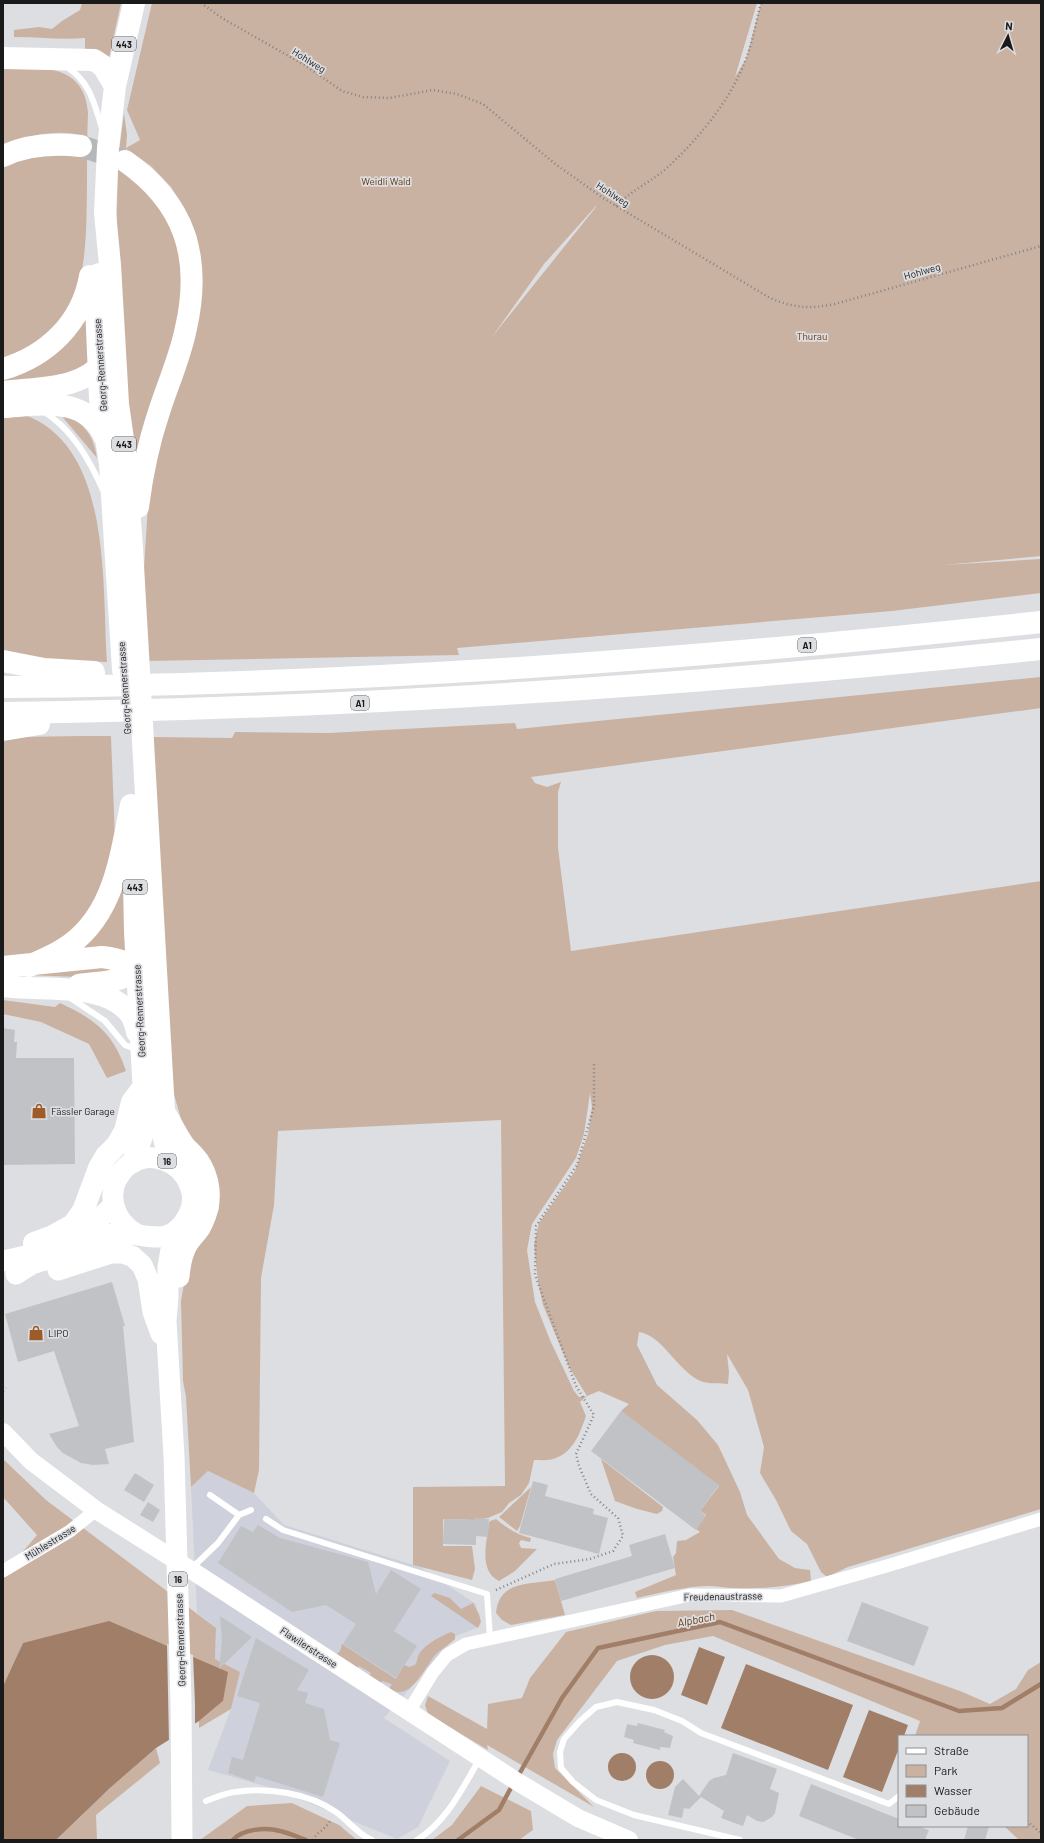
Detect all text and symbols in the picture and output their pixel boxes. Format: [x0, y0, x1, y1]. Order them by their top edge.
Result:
north arrow [988, 16, 1028, 56]
text: N [1005, 19, 1013, 32]
road number: 443 [112, 37, 136, 51]
street label: Hohlweg [290, 45, 328, 75]
park label: Weidli Wald [361, 175, 411, 187]
street label: Hohlweg [594, 179, 632, 209]
street label: Hohlweg [902, 260, 942, 282]
street label: Georg-Rennerstrasse [91, 318, 109, 412]
park label: Thurau [797, 330, 827, 342]
road number: 443 [112, 437, 136, 451]
road number: A1 [798, 638, 816, 652]
street label: Georg-Rennerstrasse [115, 641, 133, 735]
road number: A1 [351, 696, 369, 710]
road number: 443 [123, 880, 147, 894]
street label: Georg-Rennerstrasse [131, 964, 147, 1058]
shop icon: Fässler Garage [30, 1102, 48, 1120]
place label: Fässler Garage [51, 1105, 115, 1117]
road number: 16 [158, 1154, 176, 1168]
shop icon: LIPO [27, 1324, 45, 1342]
place label: LIPO [48, 1327, 68, 1339]
street label: Mühlestrasse [22, 1522, 78, 1562]
road number: 16 [169, 1572, 187, 1586]
street label: Freudenaustrasse [684, 1589, 762, 1603]
street label: Georg-Rennerstrasse [172, 1593, 188, 1687]
water label: Alpbach [676, 1609, 716, 1629]
street label: Flawilerstrasse [278, 1624, 340, 1670]
legend [898, 1735, 1028, 1827]
text: Straße [934, 1743, 969, 1757]
text: Park [934, 1763, 958, 1777]
text: Wasser [934, 1783, 973, 1797]
text: Gebäude [934, 1803, 980, 1817]

